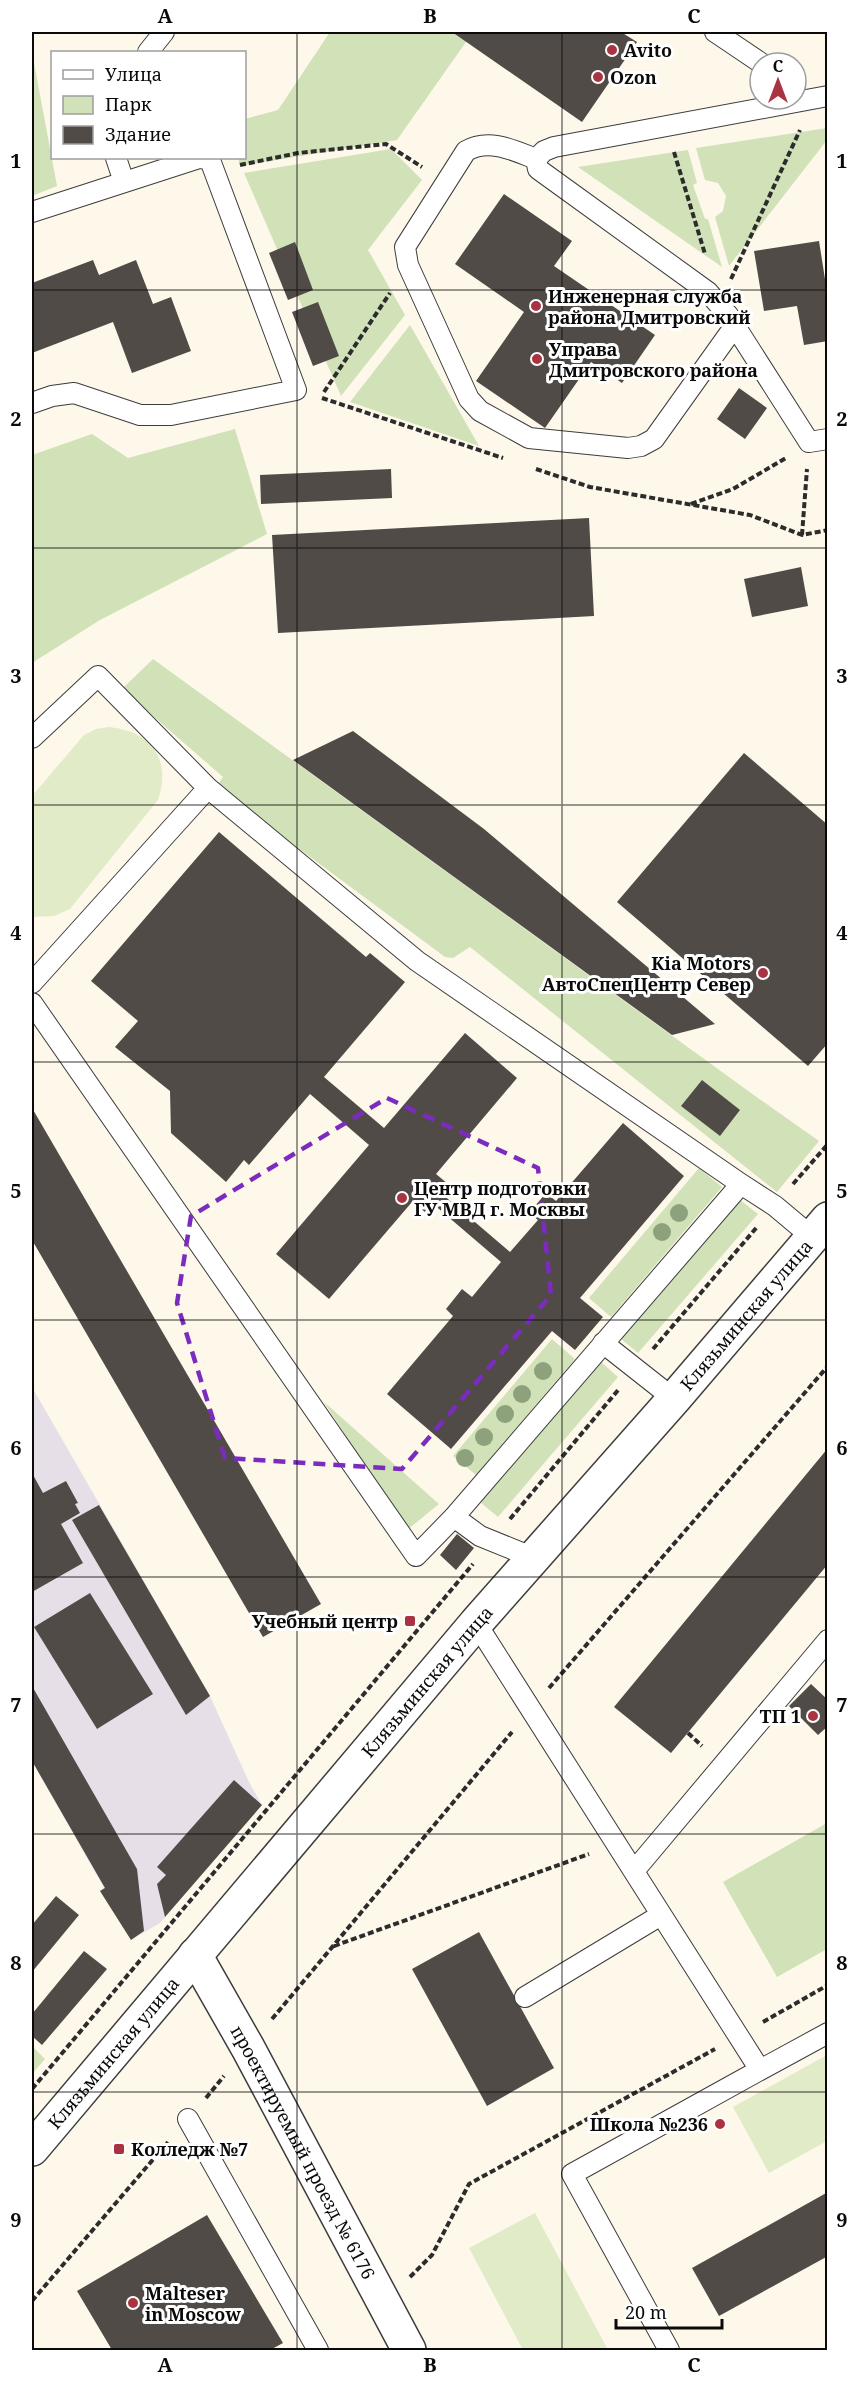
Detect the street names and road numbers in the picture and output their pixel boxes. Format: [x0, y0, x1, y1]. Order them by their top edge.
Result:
street label: Клязьминская улица [675, 1234, 817, 1396]
street label: Клязьминская улица [356, 1600, 498, 1762]
street label: Клязьминская улица [42, 1972, 184, 2134]
street label: проектируемый проезд № 6176 [225, 2021, 381, 2283]

